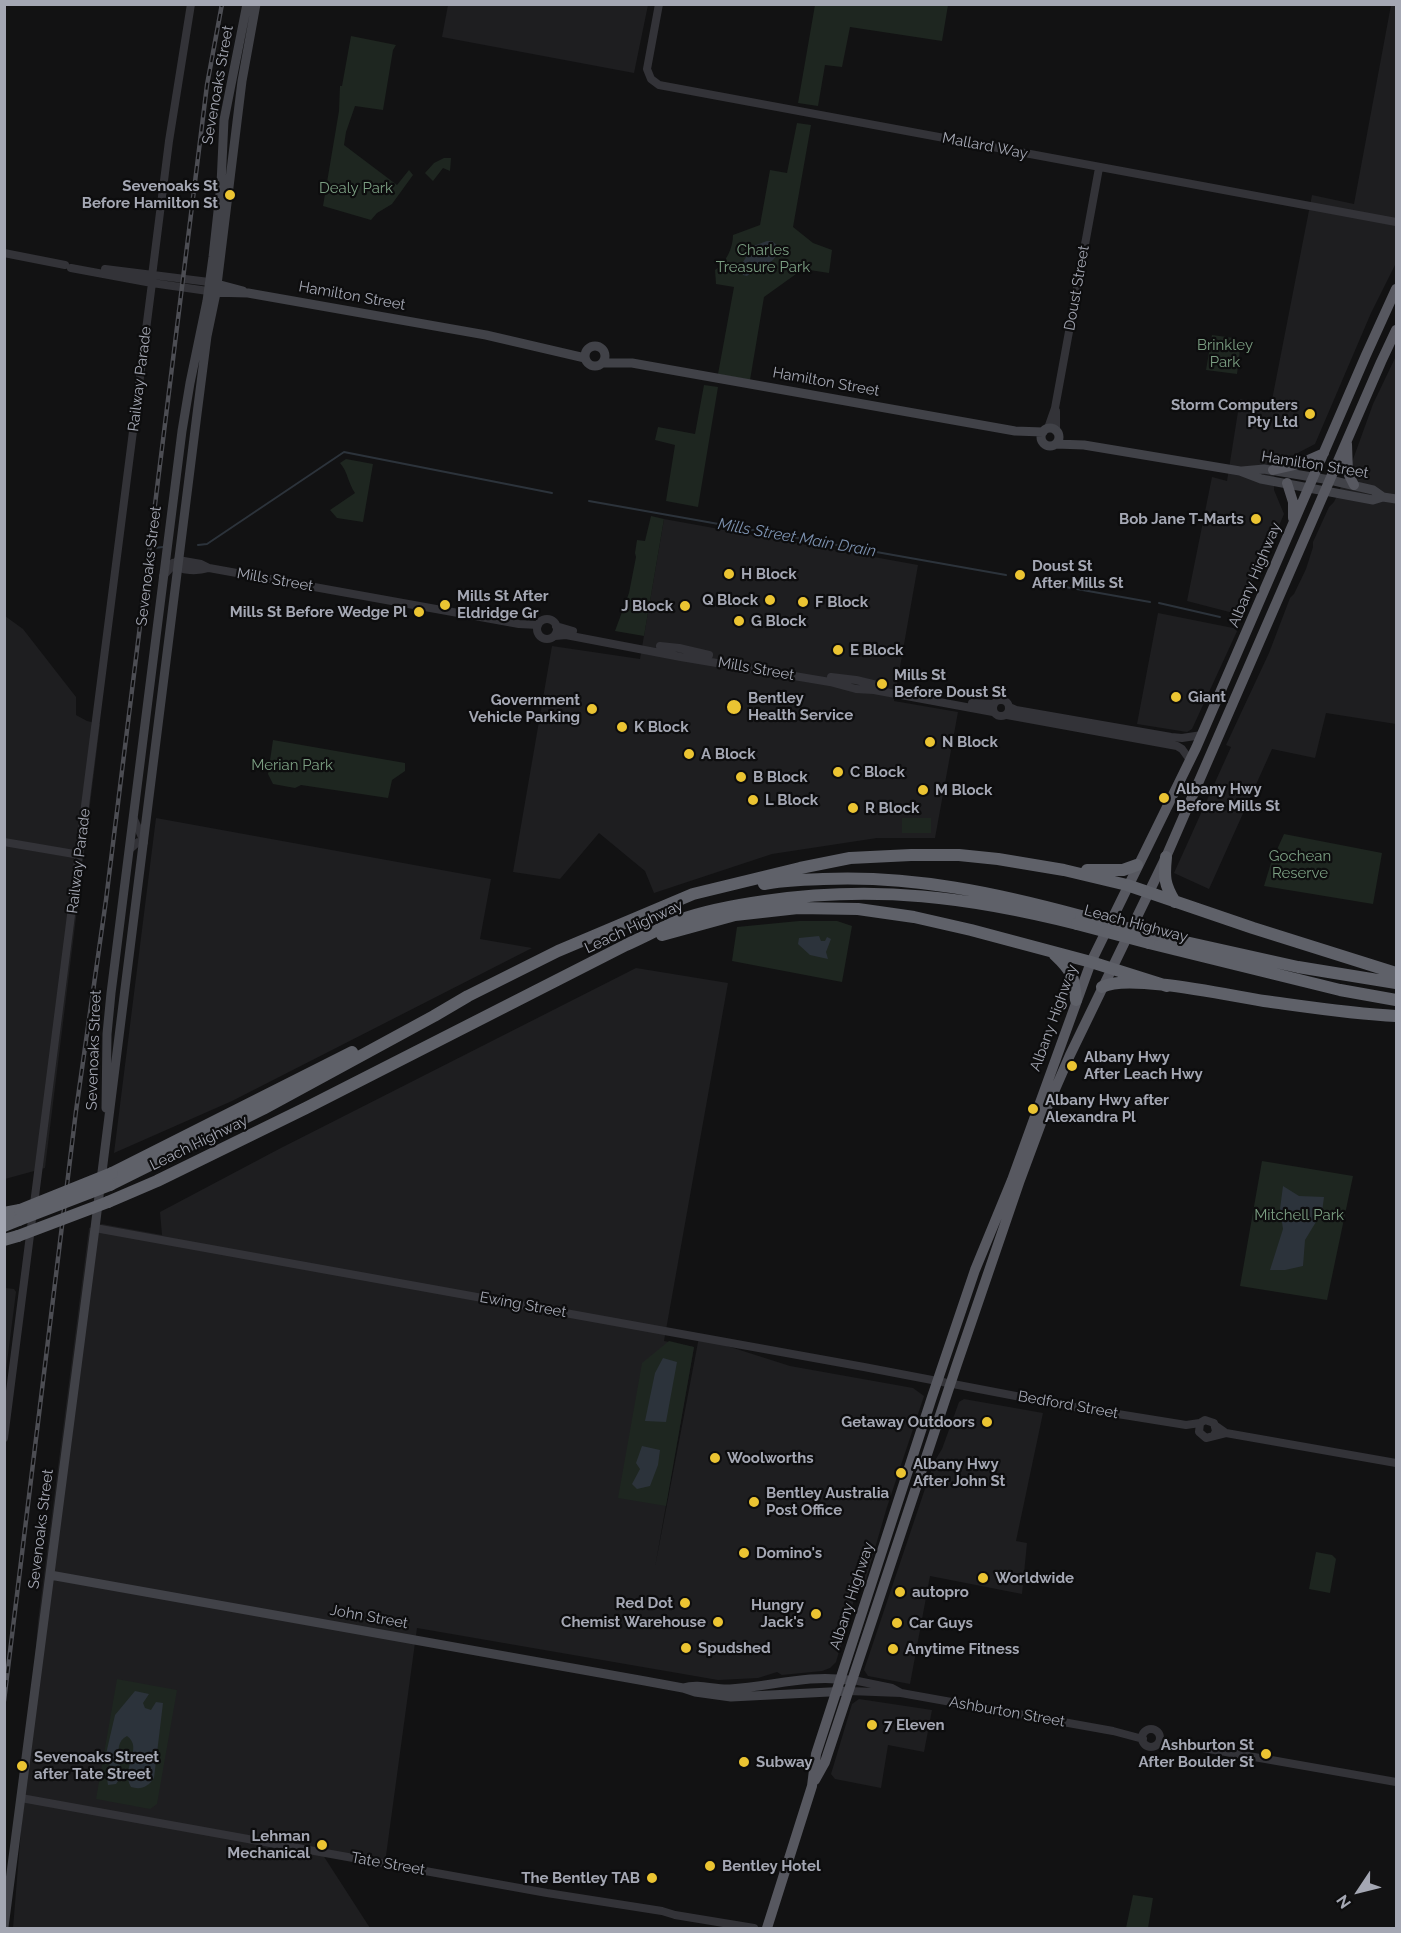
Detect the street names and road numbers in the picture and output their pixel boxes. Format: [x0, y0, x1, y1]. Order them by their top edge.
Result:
street label: Sevenoaks Street [199, 24, 237, 146]
street label: Mallard Way [941, 129, 1029, 163]
street label: Doust Street [1061, 244, 1093, 332]
street label: Hamilton Street [297, 278, 407, 314]
street label: Railway Parade [125, 325, 155, 433]
street label: Hamilton Street [771, 364, 881, 400]
street label: Hamilton Street [1260, 448, 1370, 482]
street label: Sevenoaks Street [133, 505, 165, 627]
street label: Albany Highway [1225, 520, 1285, 630]
street label: Mills Street [235, 564, 315, 596]
street label: Mills Street [716, 653, 796, 685]
street label: Railway Parade [64, 807, 94, 915]
street label: Leach Highway [582, 896, 686, 958]
street label: Leach Highway [1082, 902, 1190, 946]
street label: Albany Highway [1026, 962, 1082, 1074]
street label: Sevenoaks Street [83, 989, 105, 1111]
street label: Leach Highway [147, 1112, 251, 1174]
street label: Ewing Street [478, 1289, 568, 1321]
street label: Bedford Street [1016, 1387, 1120, 1423]
street label: Sevenoaks Street [25, 1468, 57, 1590]
street label: Albany Highway [826, 1540, 878, 1652]
street label: John Street [329, 1601, 409, 1633]
street label: Ashburton Street [948, 1693, 1066, 1731]
street label: Tate Street [350, 1849, 426, 1879]

